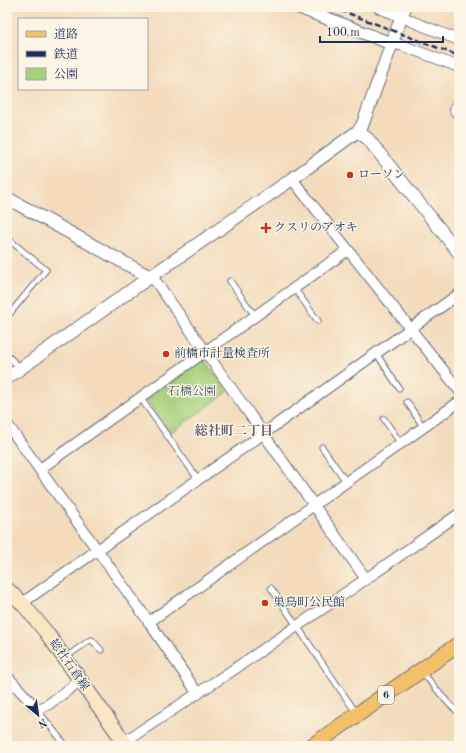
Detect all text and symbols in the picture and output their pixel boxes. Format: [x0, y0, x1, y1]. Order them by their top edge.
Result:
legend [18, 18, 148, 90]
scale bar [320, 18, 443, 44]
text: 道路 [54, 27, 78, 41]
text: 100 m [326, 27, 360, 39]
text: 鉄道 [53, 47, 78, 61]
text: 公園 [54, 68, 78, 81]
place label: ローソン [358, 169, 406, 181]
marker: ローソン [345, 170, 355, 180]
place label: クスリのアオキ [274, 221, 358, 234]
marker: クスリのアオキ [261, 223, 271, 233]
place label: 前橋市計量検査所 [174, 346, 270, 360]
marker: 前橋市計量検査所 [161, 349, 171, 359]
park label: 石橋公園 [168, 385, 216, 398]
district label: 総社町二丁目 [195, 423, 273, 438]
place label: 巣鳥町公民館 [273, 595, 345, 609]
marker: 巣鳥町公民館 [260, 598, 270, 608]
street label: 総社石倉線 [47, 636, 93, 693]
road number: 6 [378, 686, 394, 704]
north arrow [18, 695, 58, 735]
text: N [35, 716, 48, 730]

